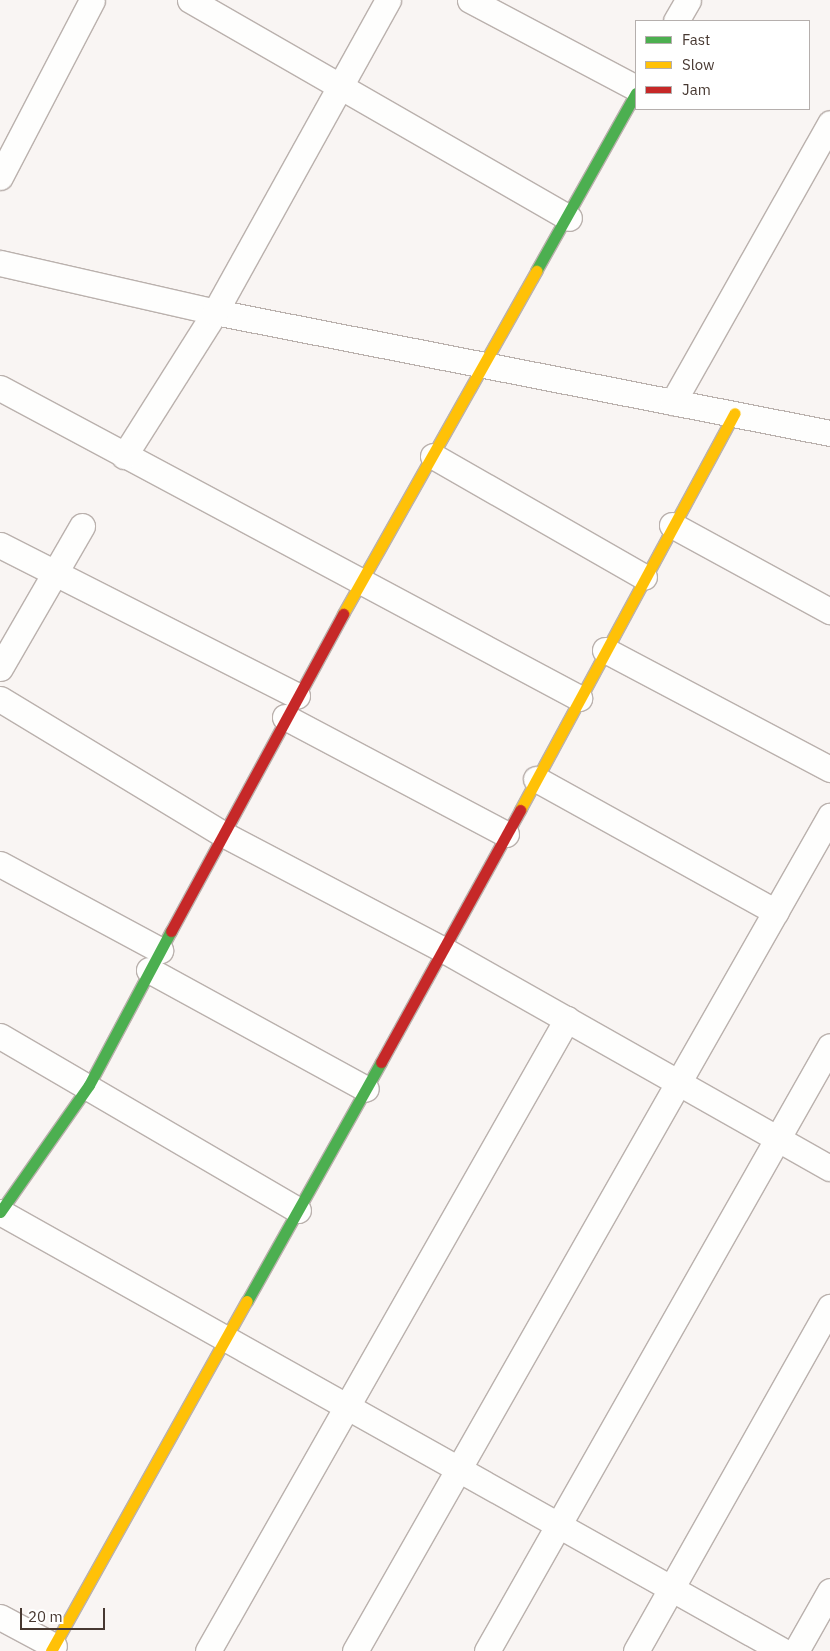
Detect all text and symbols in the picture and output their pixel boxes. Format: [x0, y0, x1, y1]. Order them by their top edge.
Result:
legend [635, 20, 810, 110]
text: Fast [682, 30, 710, 49]
text: Slow [682, 55, 715, 74]
text: Jam [682, 80, 711, 99]
scale bar [22, 1598, 108, 1630]
text: 20 m [28, 1607, 63, 1626]

